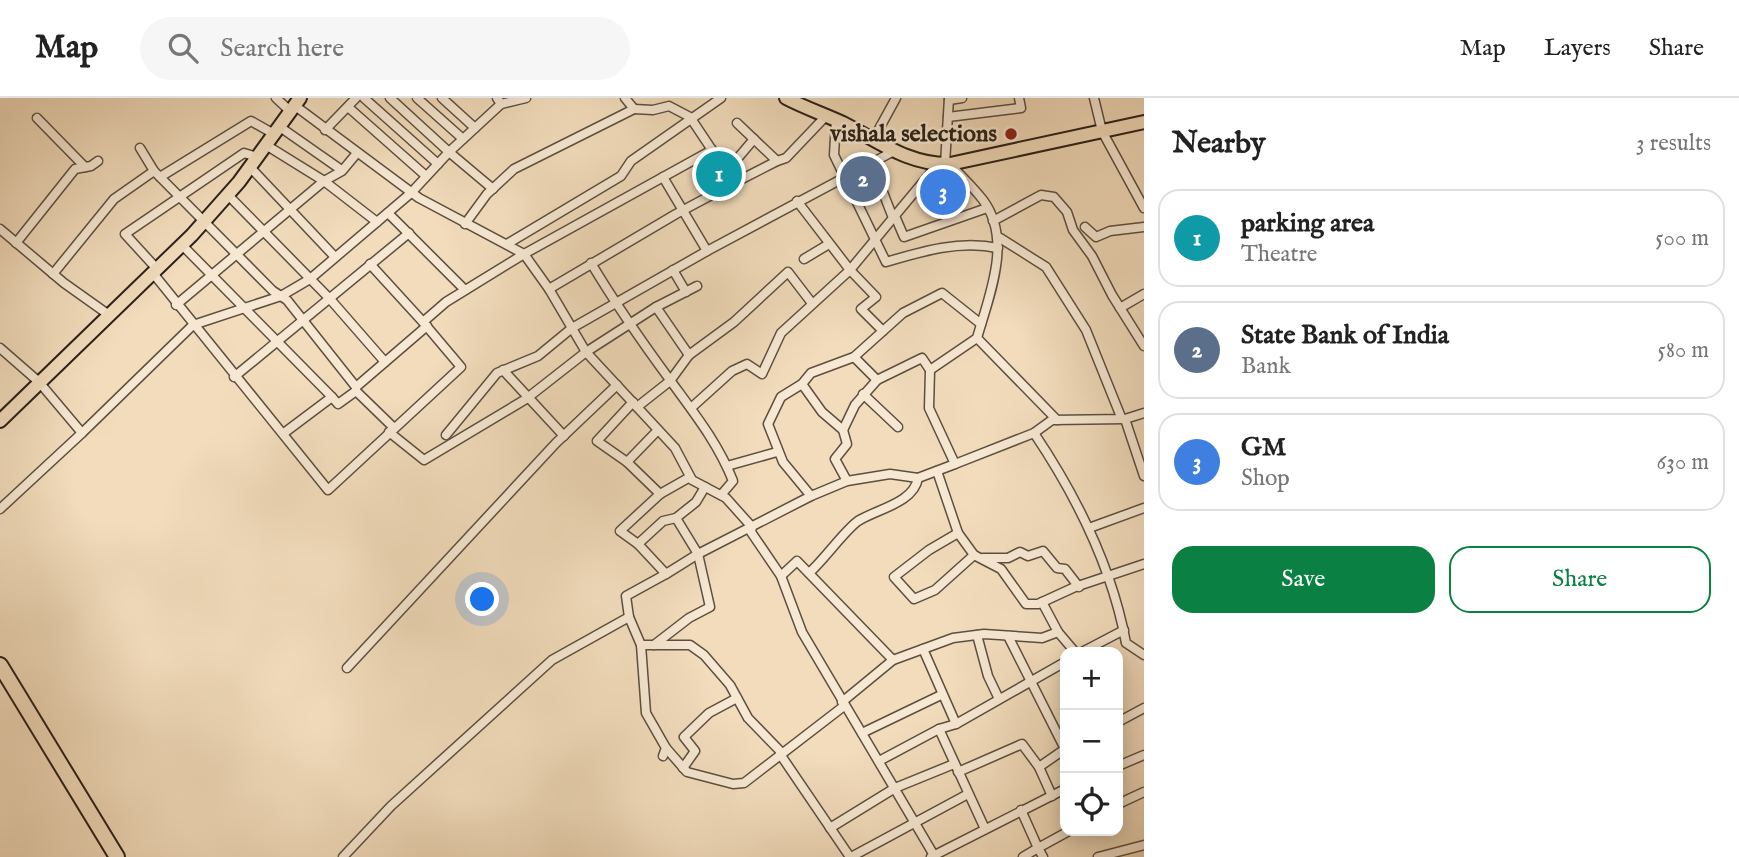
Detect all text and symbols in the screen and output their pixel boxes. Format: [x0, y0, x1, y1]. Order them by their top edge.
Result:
search box [140, 17, 630, 80]
text: Map [35, 27, 98, 69]
icon: search [164, 29, 202, 67]
text: Search here [220, 32, 344, 65]
text: Map [1460, 33, 1506, 64]
text: Layers [1544, 33, 1611, 64]
text: Share [1649, 33, 1704, 64]
place label: vishala selections [829, 119, 998, 150]
text: Nearby [1172, 125, 1265, 163]
marker: vishala selections [1003, 126, 1019, 142]
text: 3 results [1636, 129, 1711, 158]
pin: 1 [696, 148, 742, 200]
pin: 2 [840, 153, 886, 205]
pin: 3 [920, 166, 966, 218]
text: parking area [1241, 207, 1374, 240]
text: 1 [1193, 224, 1201, 253]
text: 500 m [1655, 224, 1709, 253]
text: Theatre [1241, 240, 1317, 269]
text: State Bank of India [1241, 319, 1449, 352]
text: 2 [1192, 336, 1202, 365]
text: 580 m [1658, 336, 1709, 365]
text: Bank [1241, 352, 1291, 381]
text: GM [1241, 431, 1286, 464]
text: 3 [1193, 448, 1201, 477]
text: 630 m [1657, 448, 1709, 477]
text: Shop [1241, 464, 1290, 493]
button: Save [1172, 546, 1435, 613]
button: Share [1449, 546, 1711, 613]
your location [465, 582, 499, 616]
map controls [1060, 647, 1123, 836]
button: + [1060, 647, 1123, 710]
button: − [1060, 710, 1123, 773]
button: locate [1060, 773, 1123, 836]

